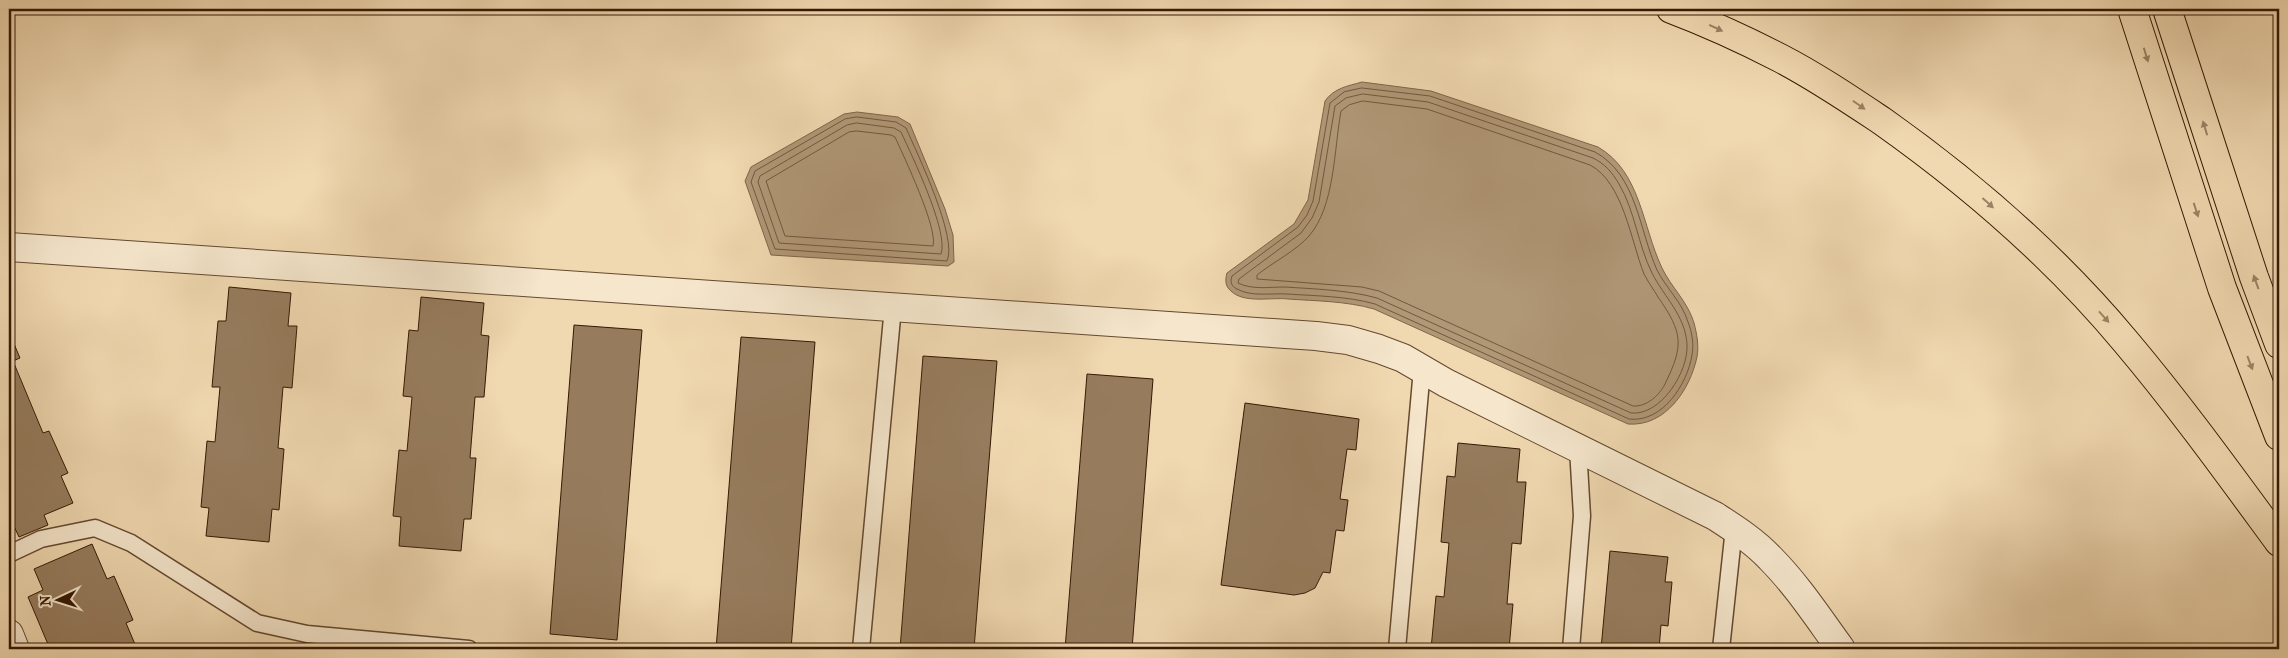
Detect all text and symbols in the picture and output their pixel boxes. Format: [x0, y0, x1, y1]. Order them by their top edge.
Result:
one-way arrow [1709, 24, 1723, 32]
one-way arrow [2143, 48, 2151, 63]
one-way arrow [1852, 100, 1865, 110]
one-way arrow [2200, 120, 2208, 135]
one-way arrow [1981, 198, 1994, 209]
one-way arrow [2192, 203, 2200, 218]
one-way arrow [2252, 274, 2260, 289]
one-way arrow [2098, 310, 2110, 322]
one-way arrow [2246, 356, 2254, 371]
north arrow [32, 576, 82, 626]
text: N [37, 595, 54, 607]

